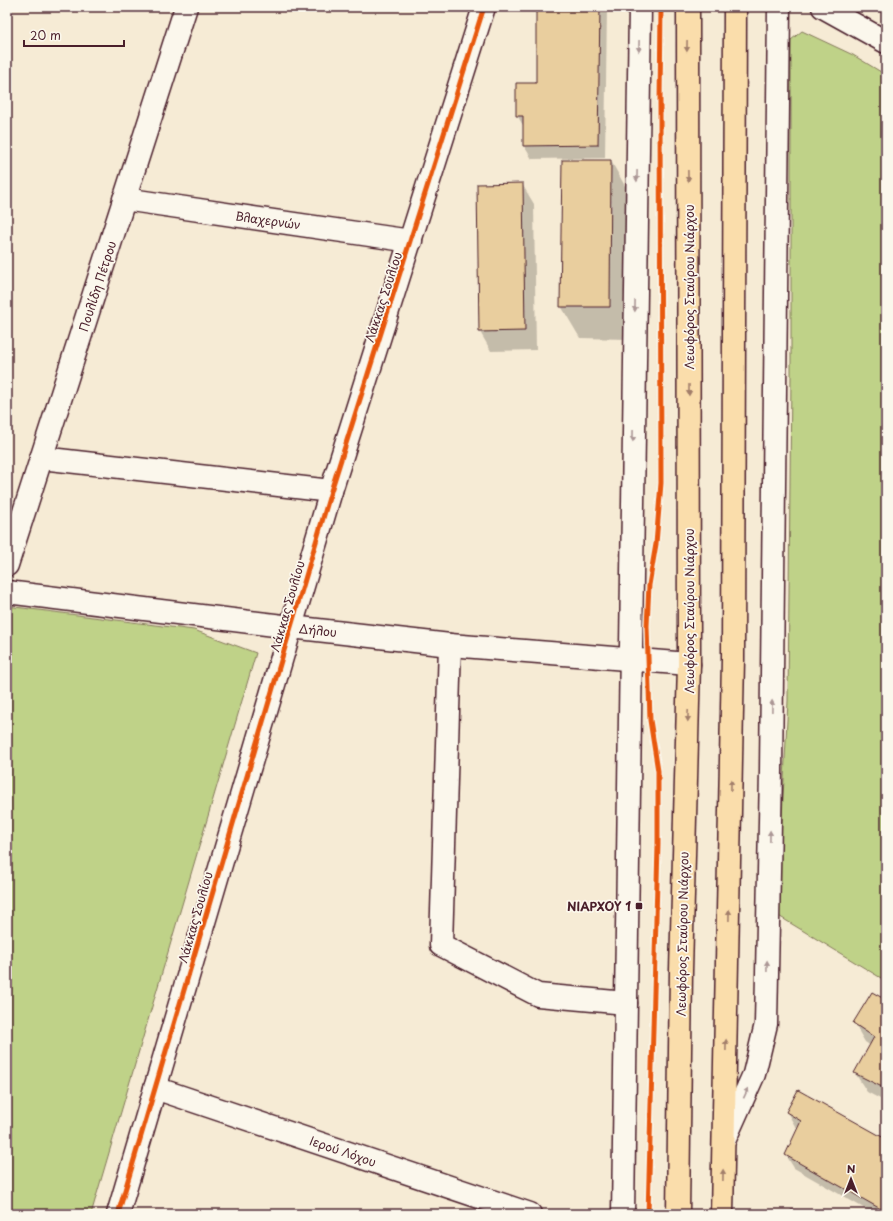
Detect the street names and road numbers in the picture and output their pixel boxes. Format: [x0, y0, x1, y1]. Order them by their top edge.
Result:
street label: Λεωφόρος Σταύρου Νιάρχου [680, 204, 698, 370]
street label: Βλαχερνών [234, 207, 302, 233]
street label: Πουλίδη Πέτρου [74, 238, 120, 334]
street label: Λάκκας Σουλίου [360, 249, 406, 345]
street label: Λεωφόρος Σταύρου Νιάρχου [680, 528, 698, 694]
street label: Λάκκας Σουλίου [265, 558, 309, 654]
street label: Δήλου [298, 619, 338, 641]
street label: Λεωφόρος Σταύρου Νιάρχου [672, 851, 692, 1017]
street label: Λάκκας Σουλίου [173, 869, 217, 965]
street label: Ιερού Λόχου [307, 1131, 379, 1171]

